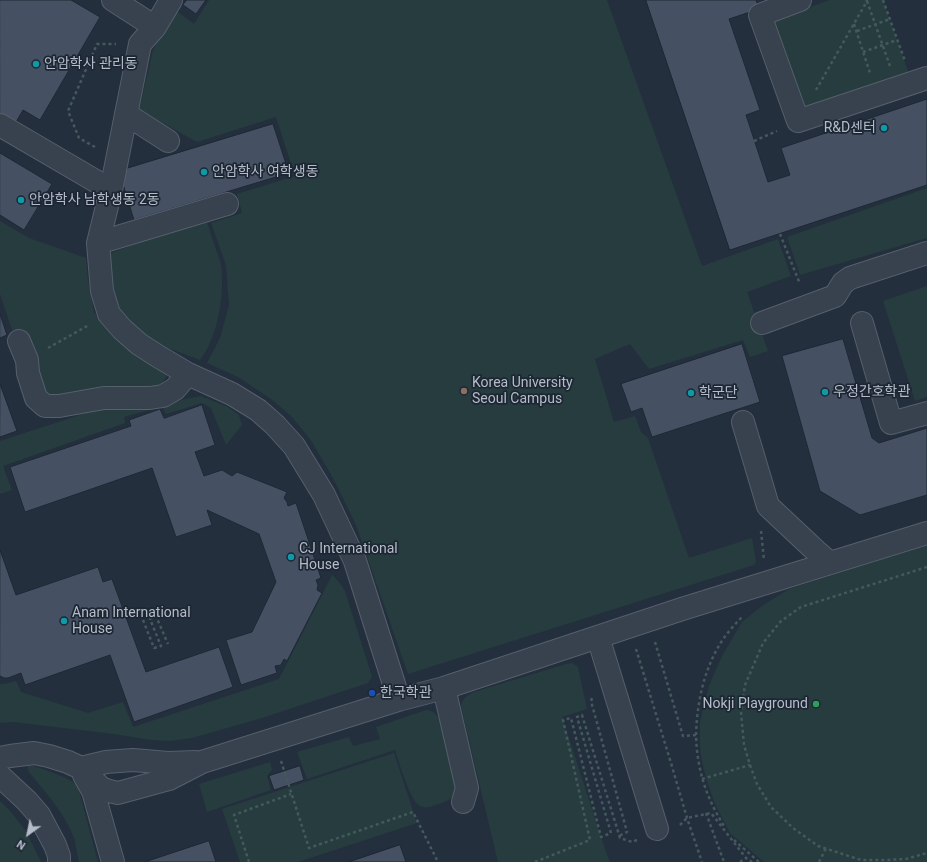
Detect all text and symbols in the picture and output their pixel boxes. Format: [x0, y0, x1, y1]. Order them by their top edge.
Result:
place label: 안암학사 관리동 [44, 56, 138, 72]
marker: 안암학사 관리동 [31, 59, 41, 69]
place label: R&D센터 [824, 120, 876, 136]
marker: R&D센터 [879, 123, 889, 133]
place label: 안암학사 여학생동 [212, 164, 319, 180]
marker: 안암학사 여학생동 [199, 167, 209, 177]
place label: 안암학사 남학생동 2동 [29, 192, 160, 208]
marker: 안암학사 남학생동 2동 [16, 195, 26, 205]
place label: Korea University Seoul Campus [472, 375, 573, 408]
place label: 우정간호학관 [833, 384, 910, 400]
place label: 학군단 [699, 385, 738, 401]
marker: Korea University Seoul Campus [459, 386, 469, 396]
marker: 우정간호학관 [820, 387, 830, 397]
marker: 학군단 [686, 388, 696, 398]
place label: CJ International House [299, 541, 398, 574]
marker: CJ International House [286, 552, 296, 562]
place label: Anam International House [72, 605, 191, 638]
marker: Anam International House [59, 616, 69, 626]
place label: 한국학관 [380, 685, 432, 701]
marker: 한국학관 [367, 688, 377, 698]
place label: Nokji Playground [703, 696, 808, 712]
marker: Nokji Playground [811, 699, 821, 709]
north arrow [8, 814, 48, 854]
text: N [14, 837, 28, 852]

